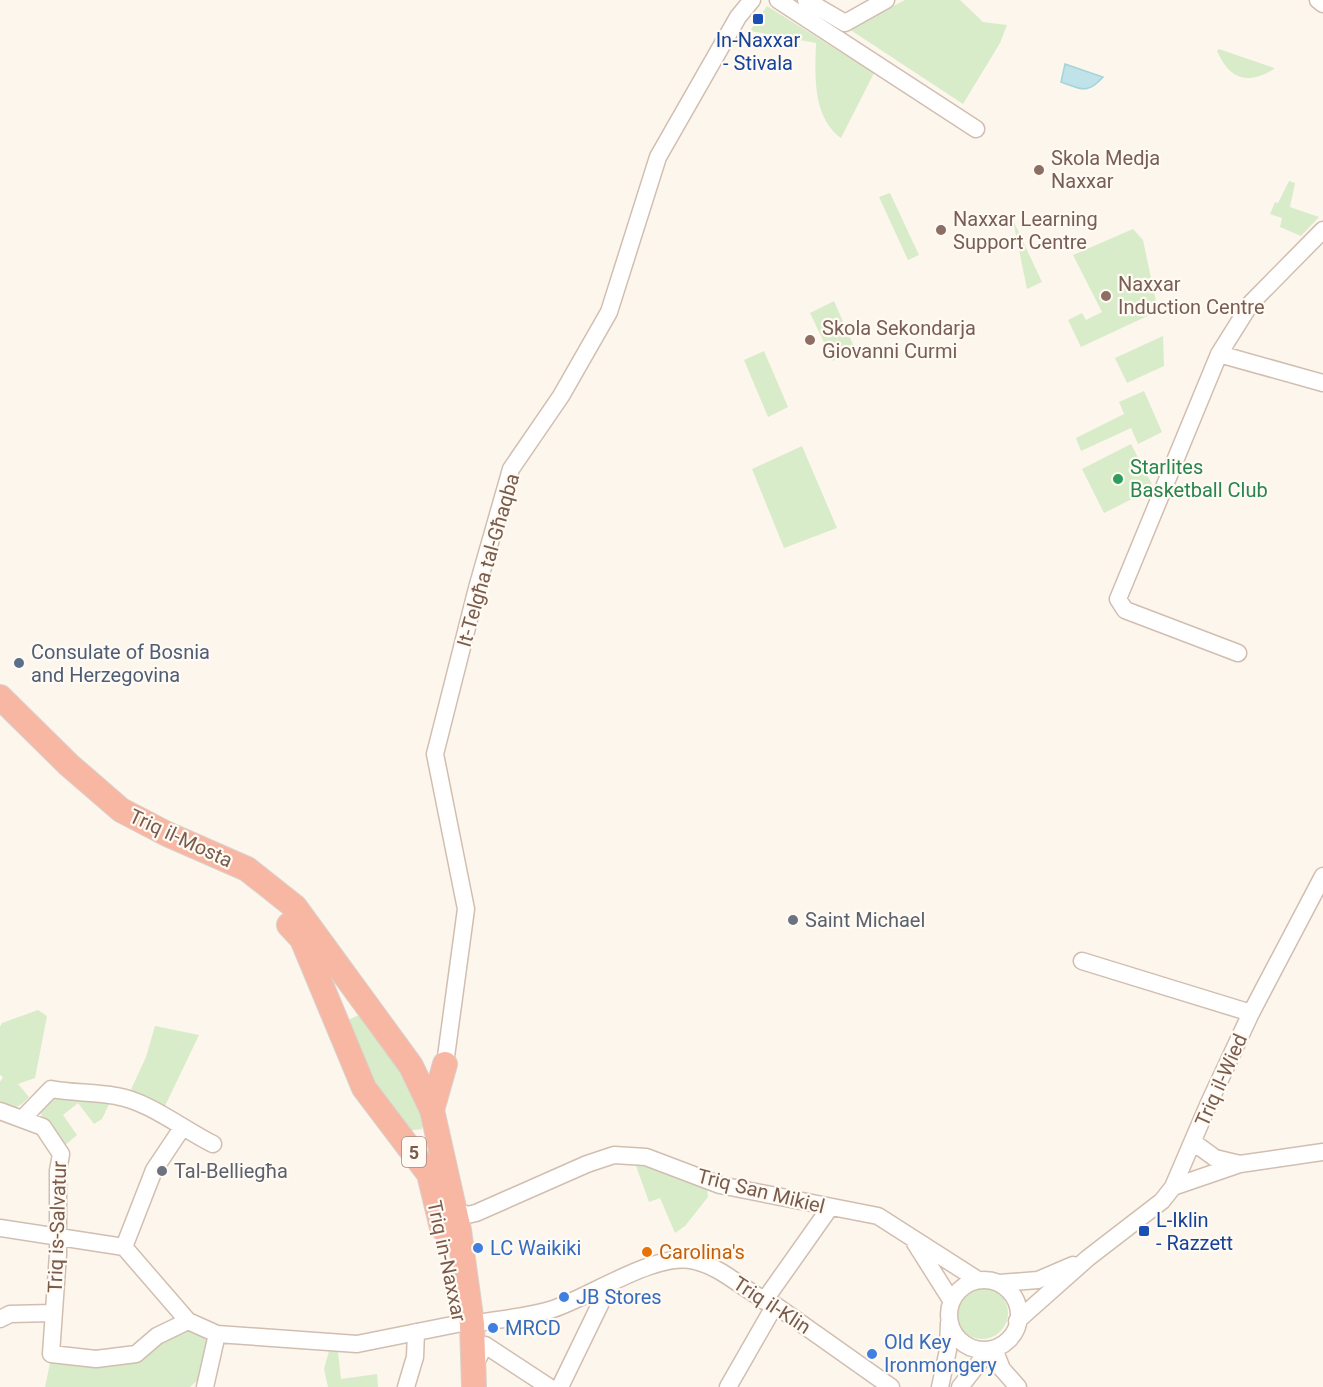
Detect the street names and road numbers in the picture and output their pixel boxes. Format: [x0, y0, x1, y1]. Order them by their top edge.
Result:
street label: It-Telgħa tal-Għaqba [452, 470, 524, 650]
street label: Triq il-Mosta [126, 804, 236, 872]
street label: Triq il-Wied [1190, 1030, 1252, 1130]
road number: 5 [402, 1137, 426, 1167]
street label: Triq is-Salvatur [43, 1160, 71, 1294]
street label: Triq San Mikiel [695, 1164, 827, 1218]
street label: Triq in-Naxxar [422, 1198, 472, 1324]
street label: Triq il-Klin [729, 1271, 815, 1339]

